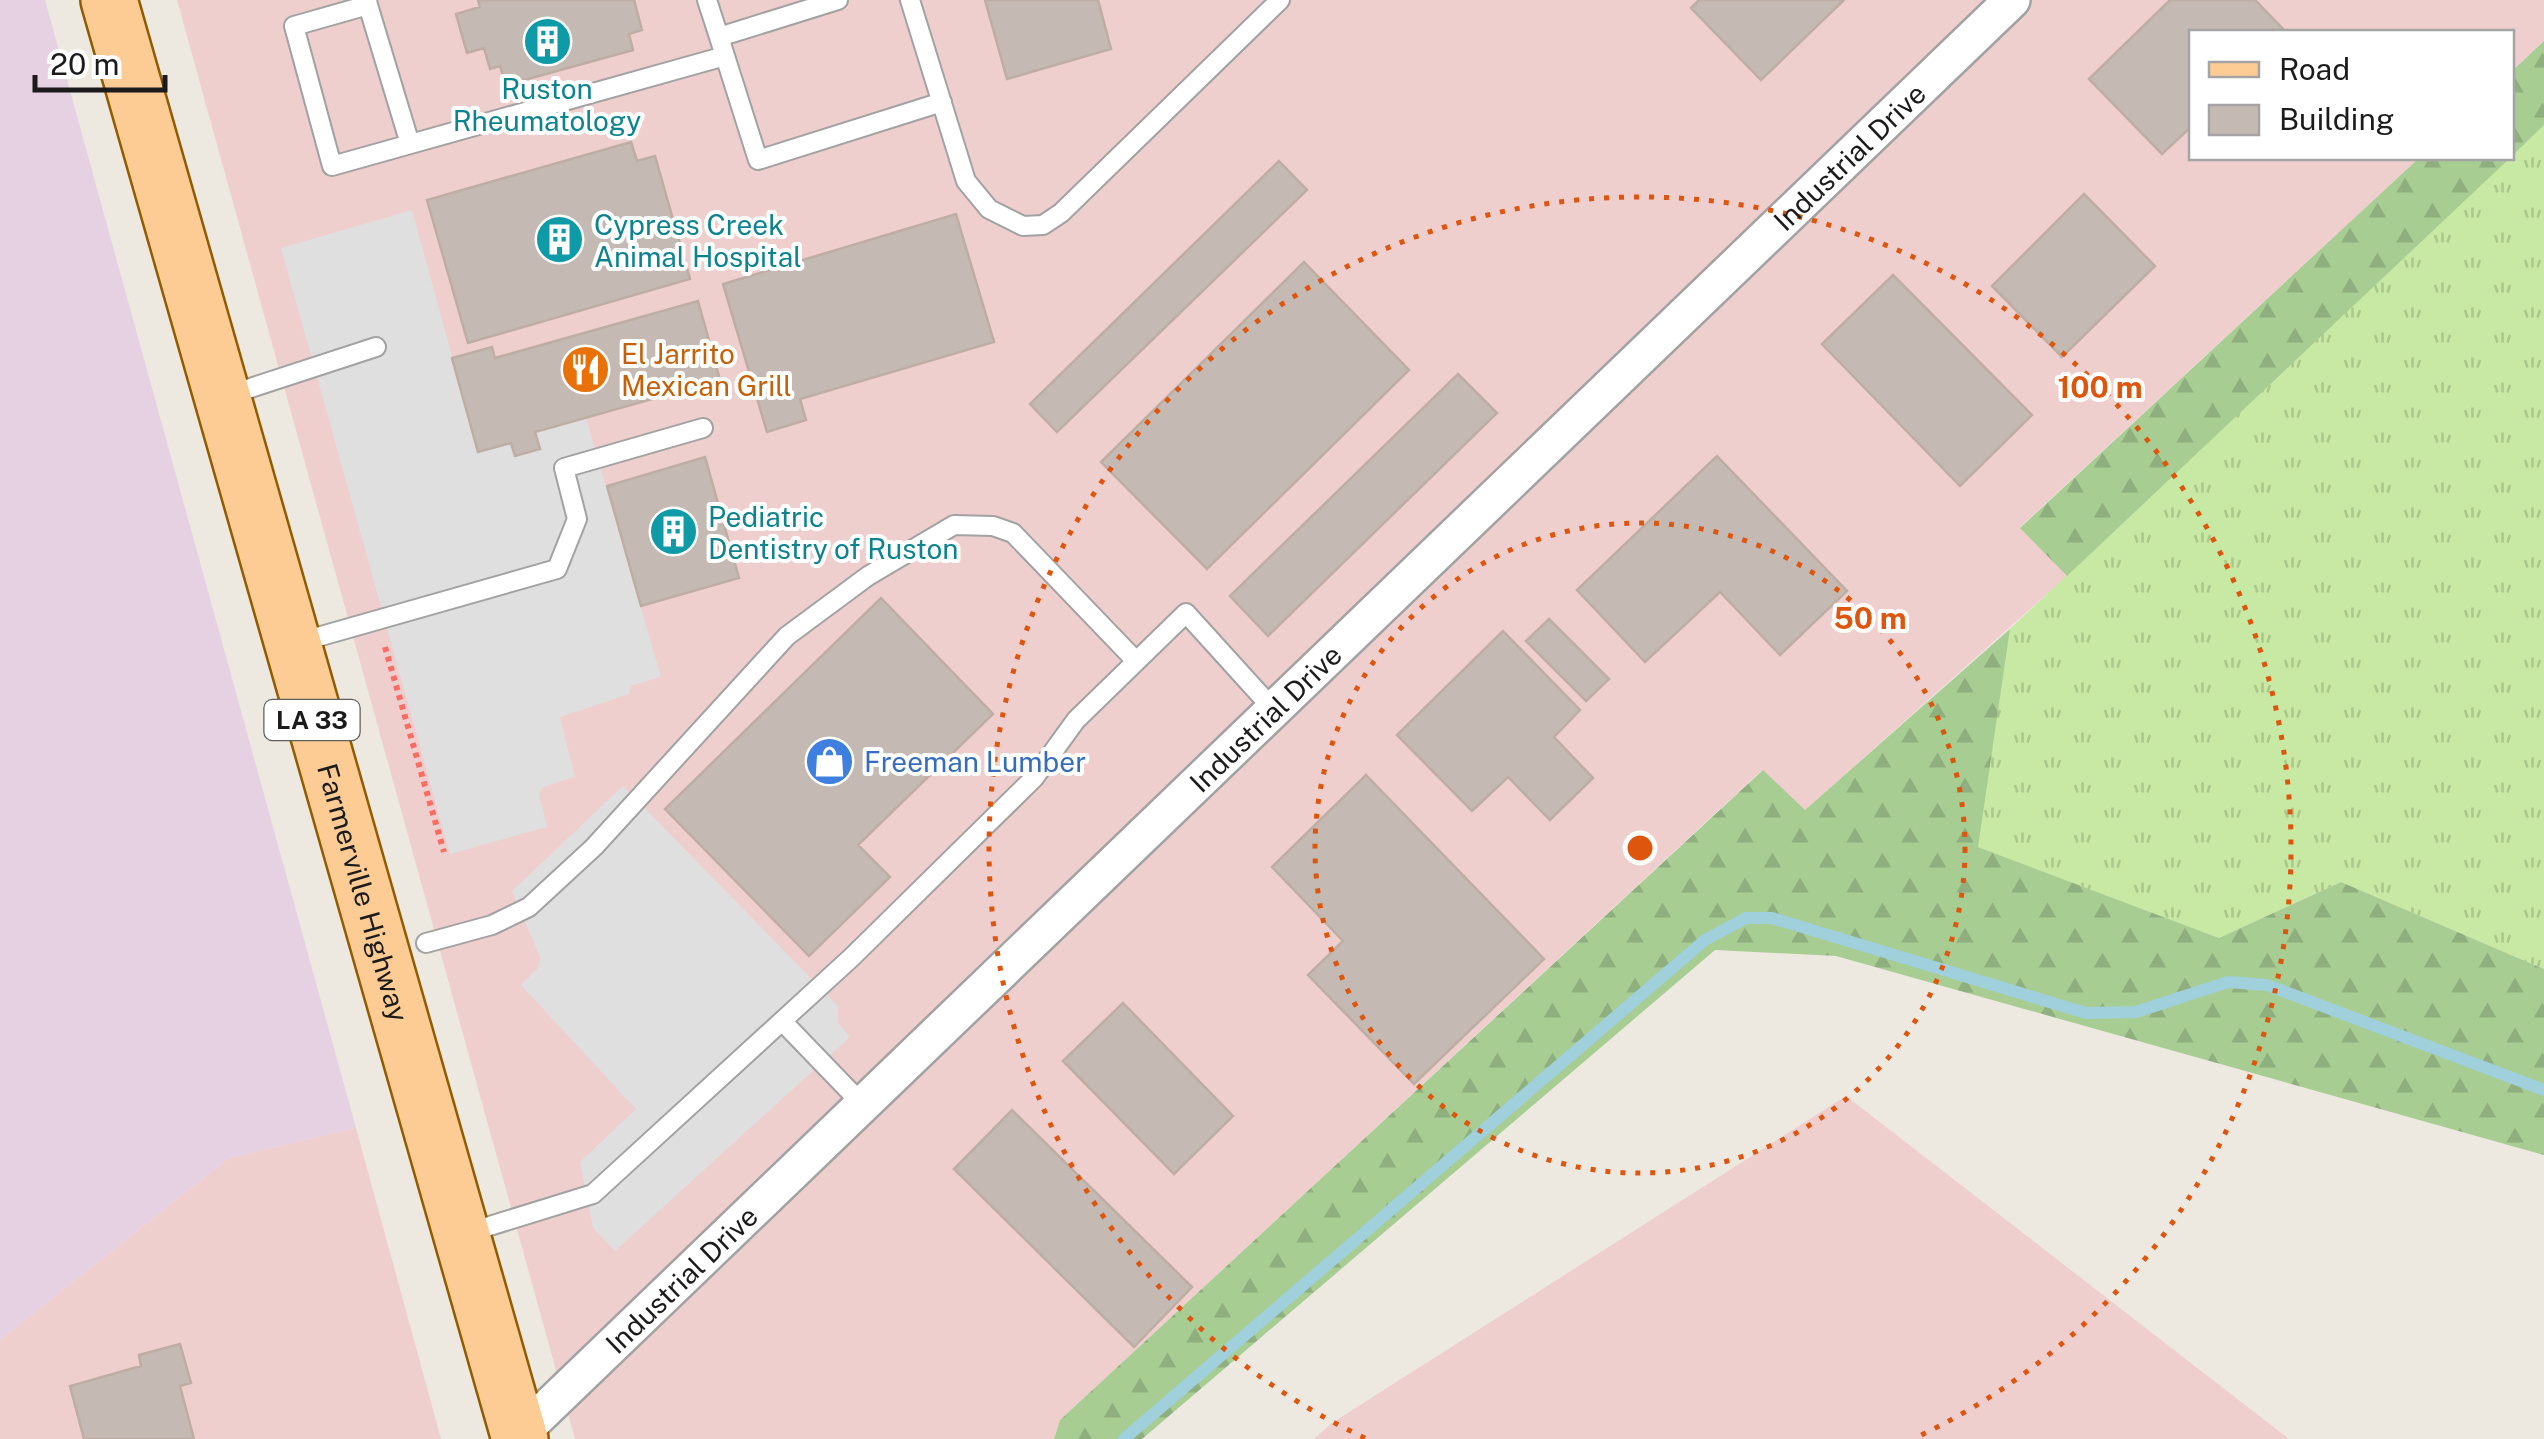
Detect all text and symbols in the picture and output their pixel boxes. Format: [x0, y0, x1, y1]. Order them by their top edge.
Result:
building icon: Ruston Rheumatology [521, 15, 573, 67]
scale bar [35, 30, 165, 92]
legend [2189, 30, 2514, 160]
text: 20 m [50, 46, 119, 82]
text: Road [2279, 51, 2350, 87]
place label: Ruston Rheumatology [453, 72, 641, 137]
street label: Industrial Drive [1767, 76, 1932, 237]
text: Building [2279, 101, 2394, 137]
place label: Cypress Creek Animal Hospital [594, 208, 802, 273]
building icon: Cypress Creek Animal Hospital [533, 214, 585, 266]
place label: El Jarrito Mexican Grill [621, 337, 792, 402]
restaurant icon: El Jarrito Mexican Grill [560, 343, 612, 395]
text: 100 m [2057, 369, 2143, 405]
place label: Pediatric Dentistry of Ruston [708, 500, 959, 565]
building icon: Pediatric Dentistry of Ruston [647, 506, 699, 558]
text: 50 m [1833, 600, 1907, 636]
street label: Industrial Drive [1183, 637, 1348, 798]
road number: LA 33 [264, 700, 360, 740]
shop icon: Freeman Lumber [803, 735, 855, 787]
place label: Freeman Lumber [864, 745, 1086, 778]
street label: Farmerville Highway [311, 759, 416, 1025]
centre of rings [1622, 830, 1658, 866]
street label: Industrial Drive [599, 1199, 764, 1359]

